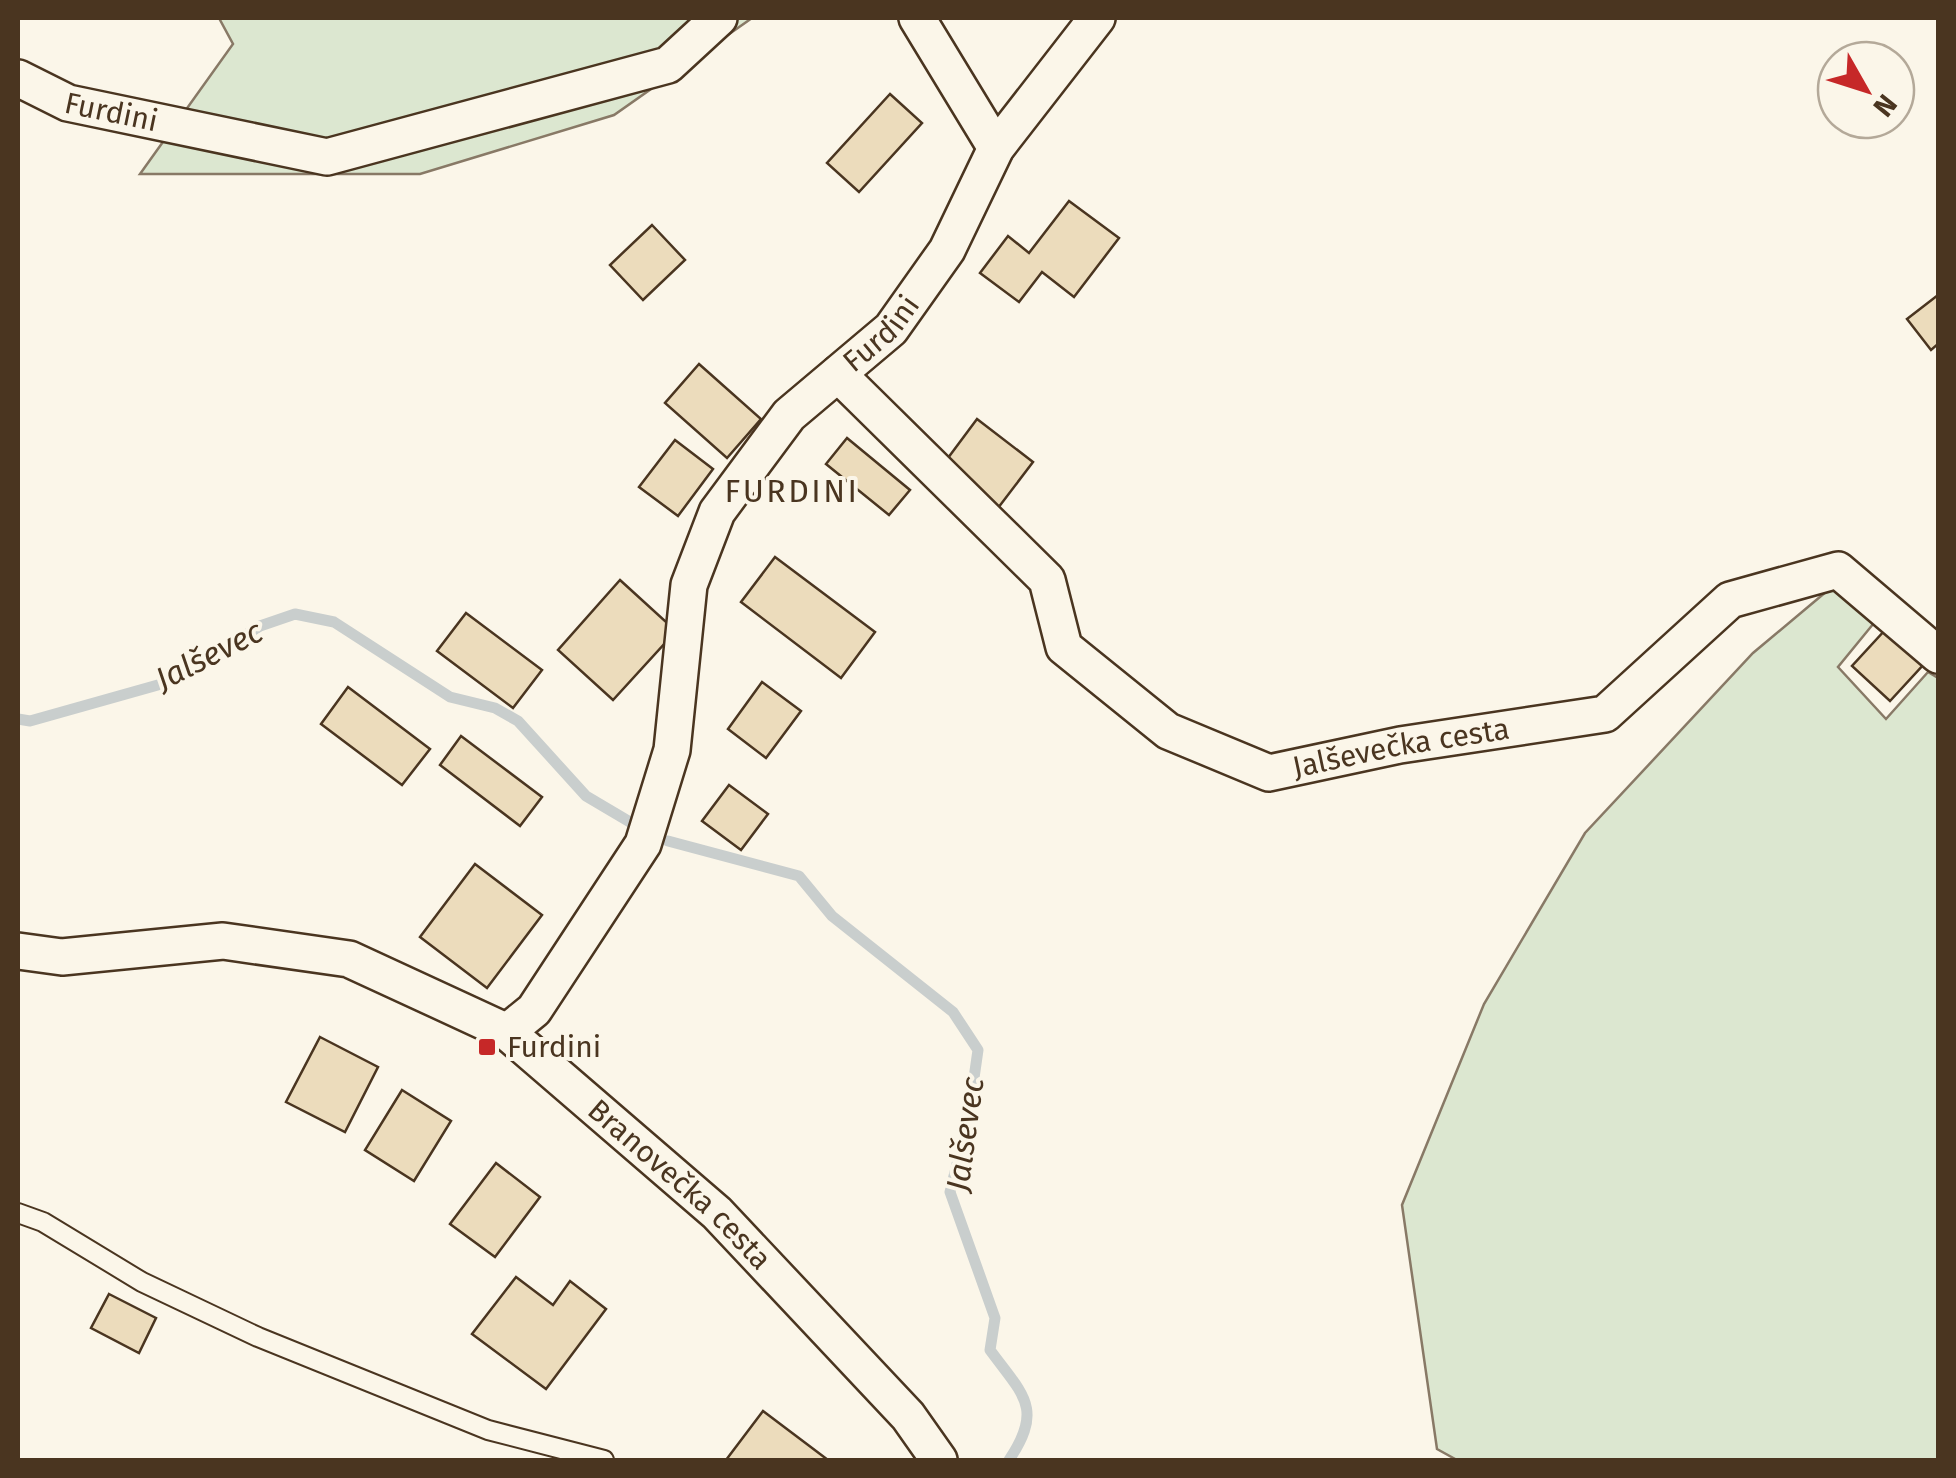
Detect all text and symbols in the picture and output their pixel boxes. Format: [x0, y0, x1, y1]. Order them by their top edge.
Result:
north arrow [1816, 40, 1916, 140]
street label: Furdini [61, 85, 161, 139]
text: N [1866, 88, 1904, 123]
street label: Furdini [836, 288, 927, 380]
district label: FURDINI [724, 472, 860, 510]
water label: Jalševec [147, 612, 270, 699]
street label: Jalševečka cesta [1289, 711, 1512, 785]
place label: Furdini [507, 1029, 601, 1065]
marker: Furdini [476, 1036, 498, 1058]
water label: Jalševec [938, 1073, 992, 1196]
street label: Branovečka cesta [581, 1092, 779, 1277]

